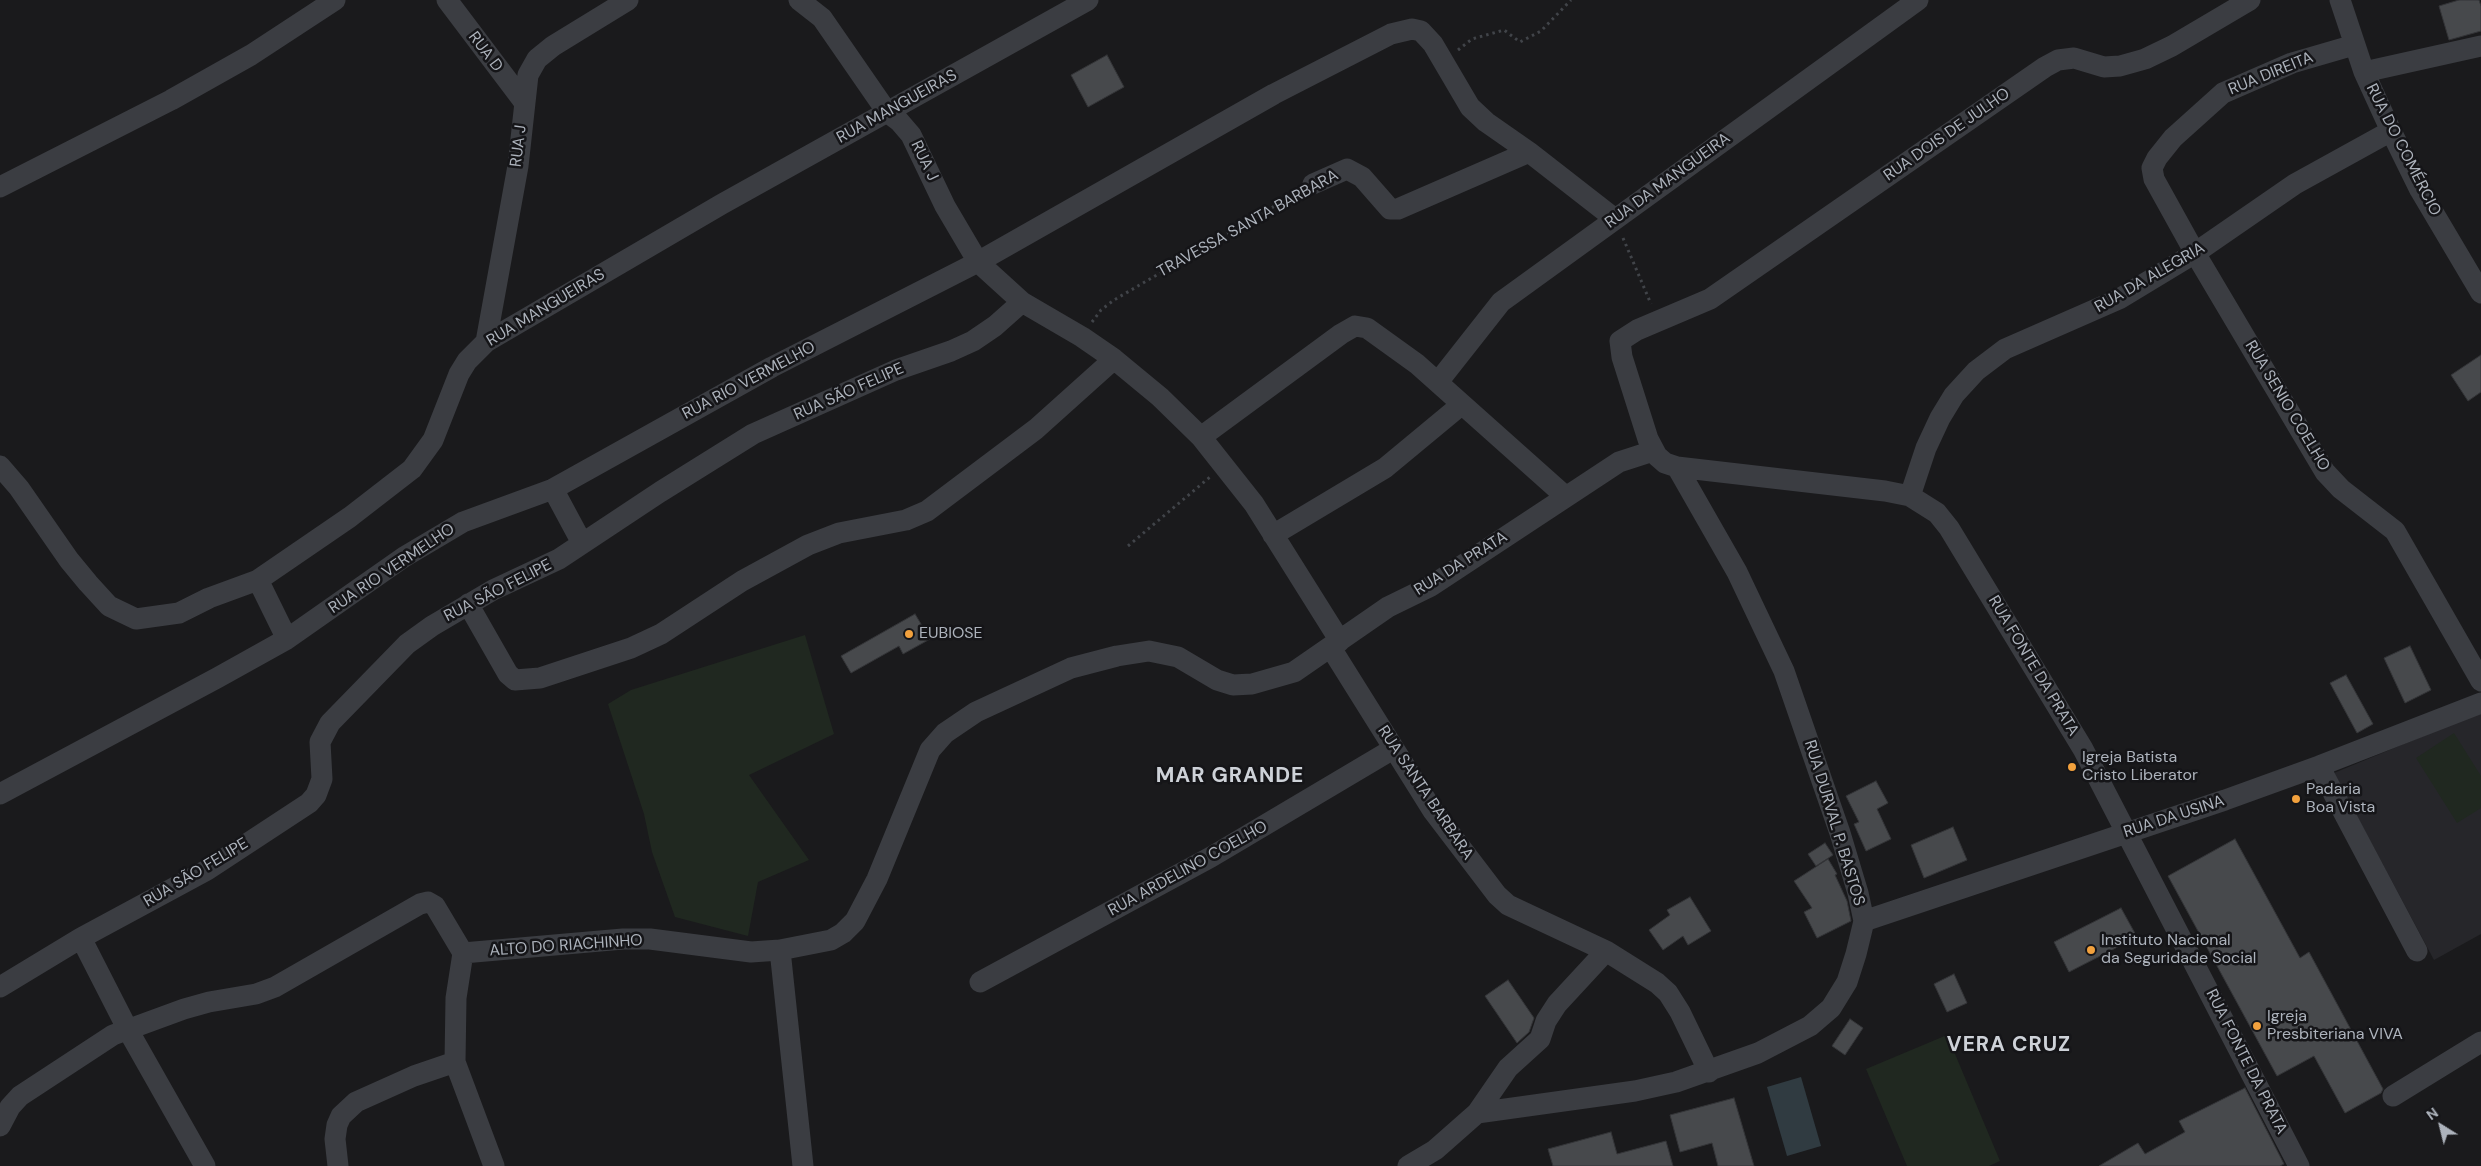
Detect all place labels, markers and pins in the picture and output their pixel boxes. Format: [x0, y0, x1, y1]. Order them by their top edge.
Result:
place label: EUBIOSE [919, 624, 983, 644]
marker: EUBIOSE [903, 628, 915, 640]
place label: Igreja Batista Cristo Liberator [2082, 748, 2198, 786]
marker: Igreja Batista Cristo Liberator [2066, 761, 2078, 773]
place label: Padaria Boa Vista [2306, 780, 2375, 818]
marker: Padaria Boa Vista [2290, 793, 2302, 805]
place label: Instituto Nacional da Seguridade Social [2101, 931, 2256, 969]
marker: Instituto Nacional da Seguridade Social [2085, 944, 2097, 956]
place label: Igreja Presbiteriana VIVA [2267, 1007, 2403, 1045]
marker: Igreja Presbiteriana VIVA [2251, 1020, 2263, 1032]

